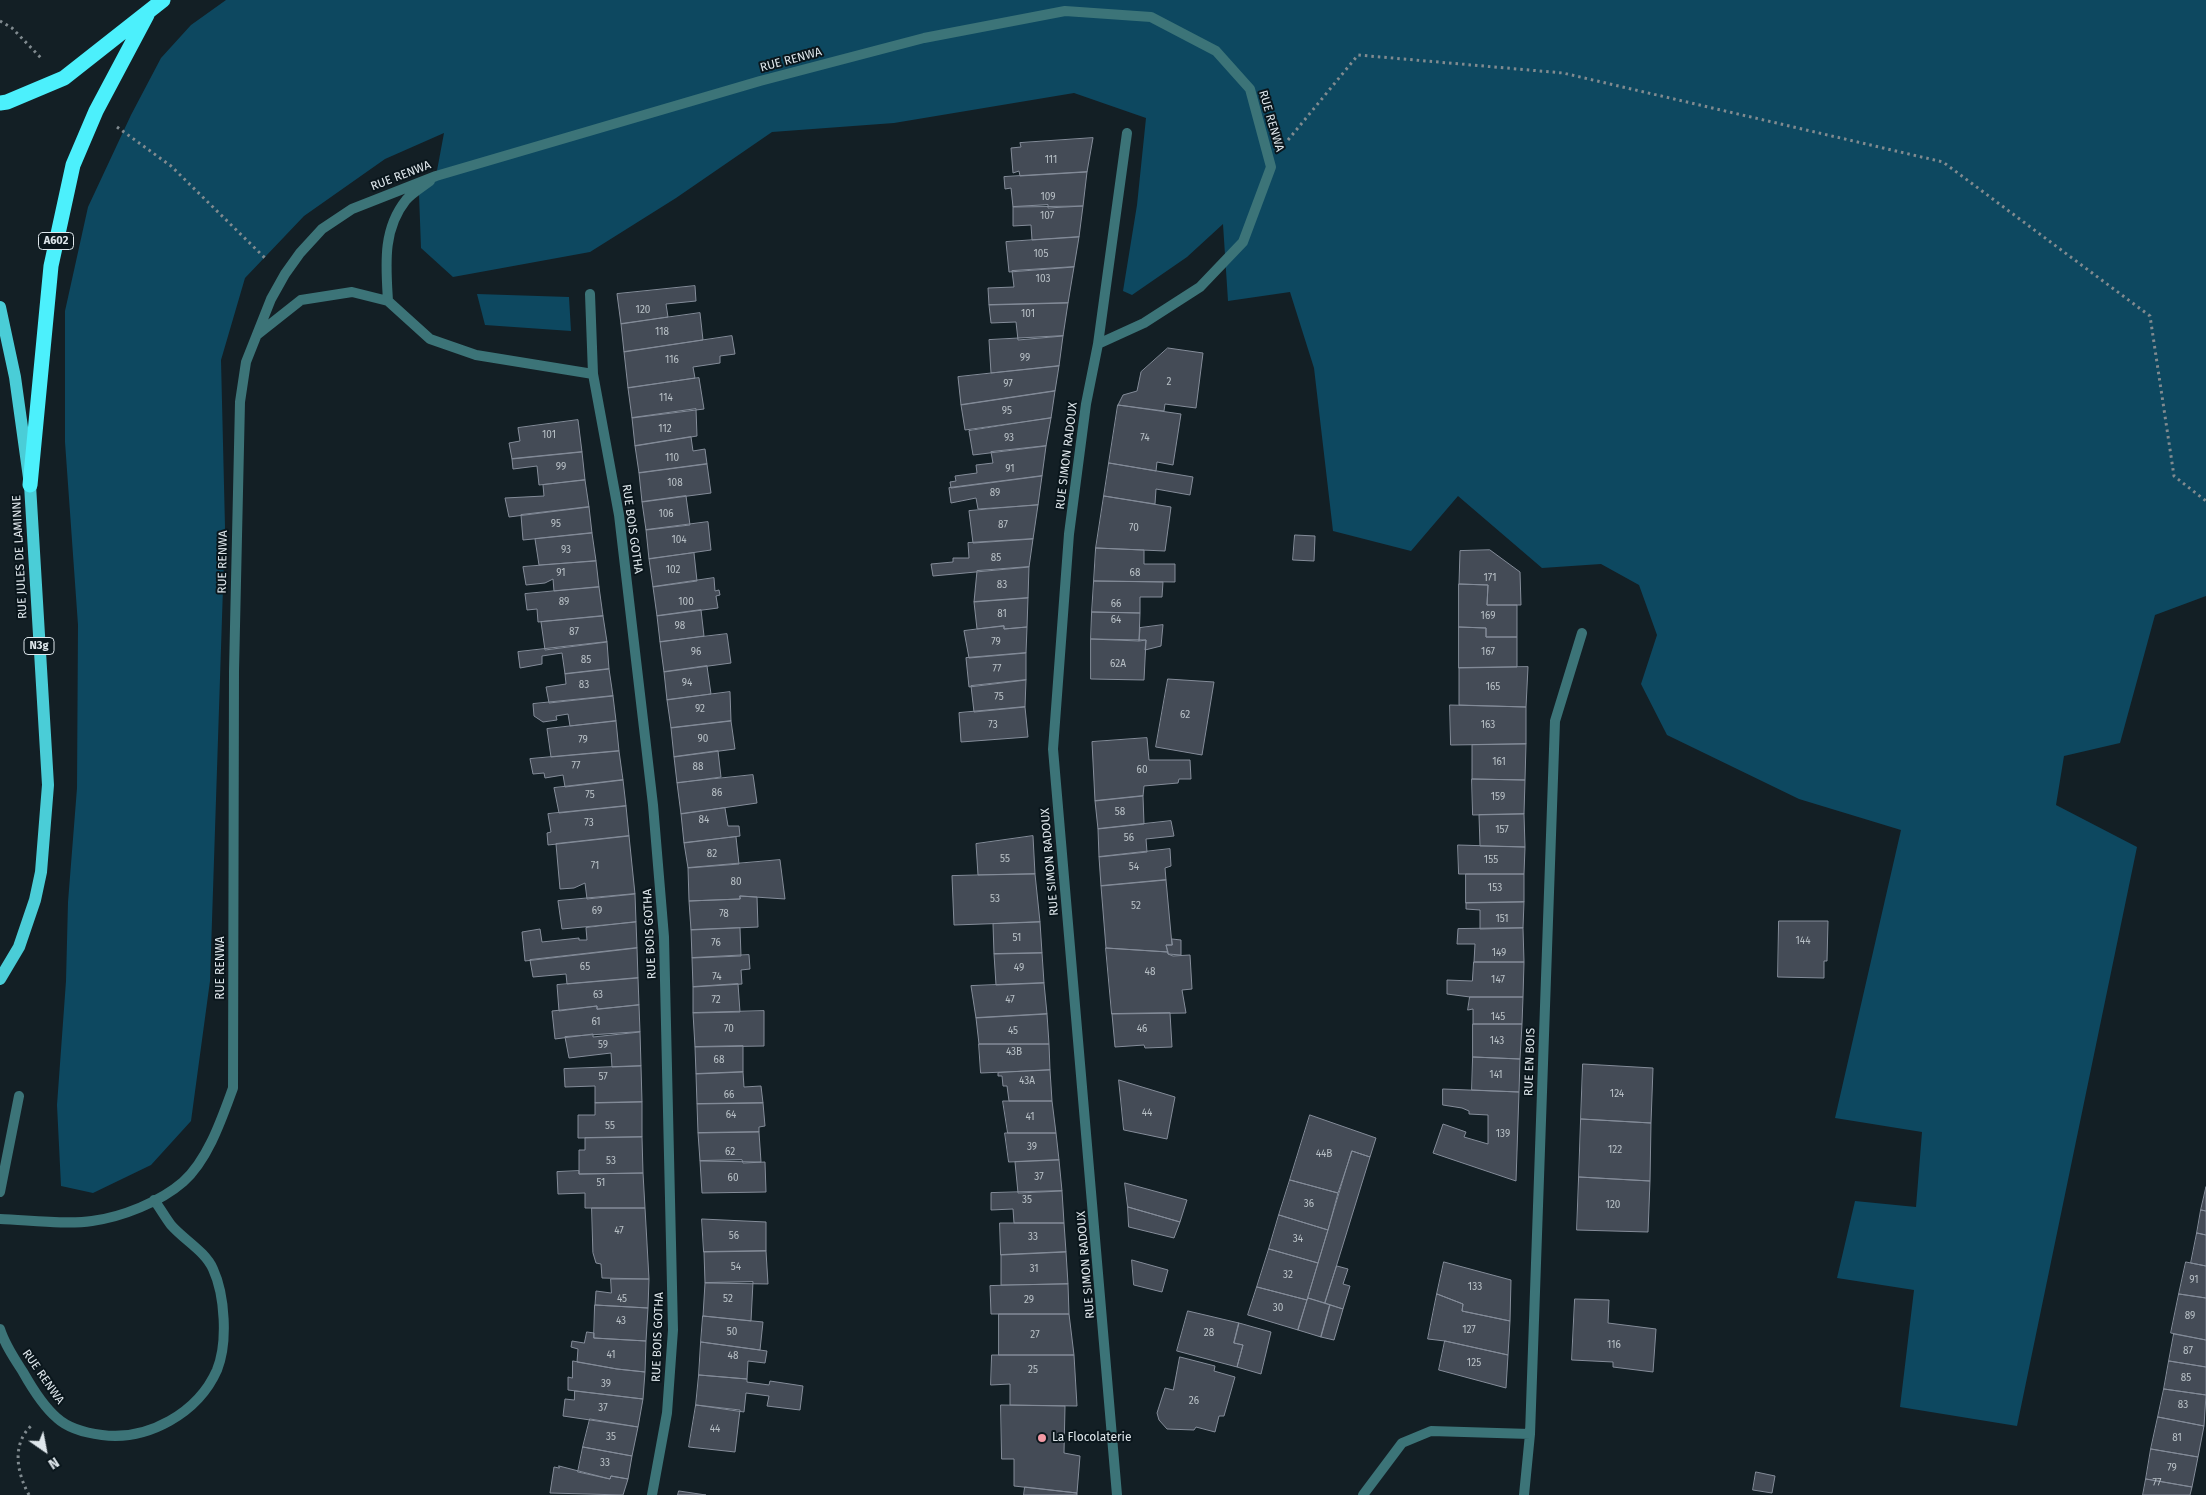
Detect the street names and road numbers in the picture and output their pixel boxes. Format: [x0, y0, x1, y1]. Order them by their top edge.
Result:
street label: RUE RENWA [759, 45, 823, 75]
street label: RUE RENWA [1255, 89, 1287, 153]
street label: RUE RENWA [369, 158, 433, 194]
road number: A602 [38, 232, 74, 250]
street label: RUE SIMON RADOUX [1053, 401, 1081, 511]
street label: RUE BOIS GOTHA [619, 483, 645, 575]
street label: RUE JULES DE LAMINNE [10, 495, 30, 619]
street label: RUE RENWA [215, 530, 231, 594]
road number: N3g [24, 637, 54, 654]
street label: RUE SIMON RADOUX [1038, 807, 1062, 917]
street label: RUE BOIS GOTHA [640, 889, 660, 979]
street label: RUE RENWA [214, 936, 228, 1000]
street label: RUE EN BOIS [1522, 1028, 1538, 1096]
street label: RUE SIMON RADOUX [1074, 1210, 1098, 1320]
street label: RUE BOIS GOTHA [649, 1292, 667, 1382]
street label: RUE RENWA [19, 1347, 67, 1407]

